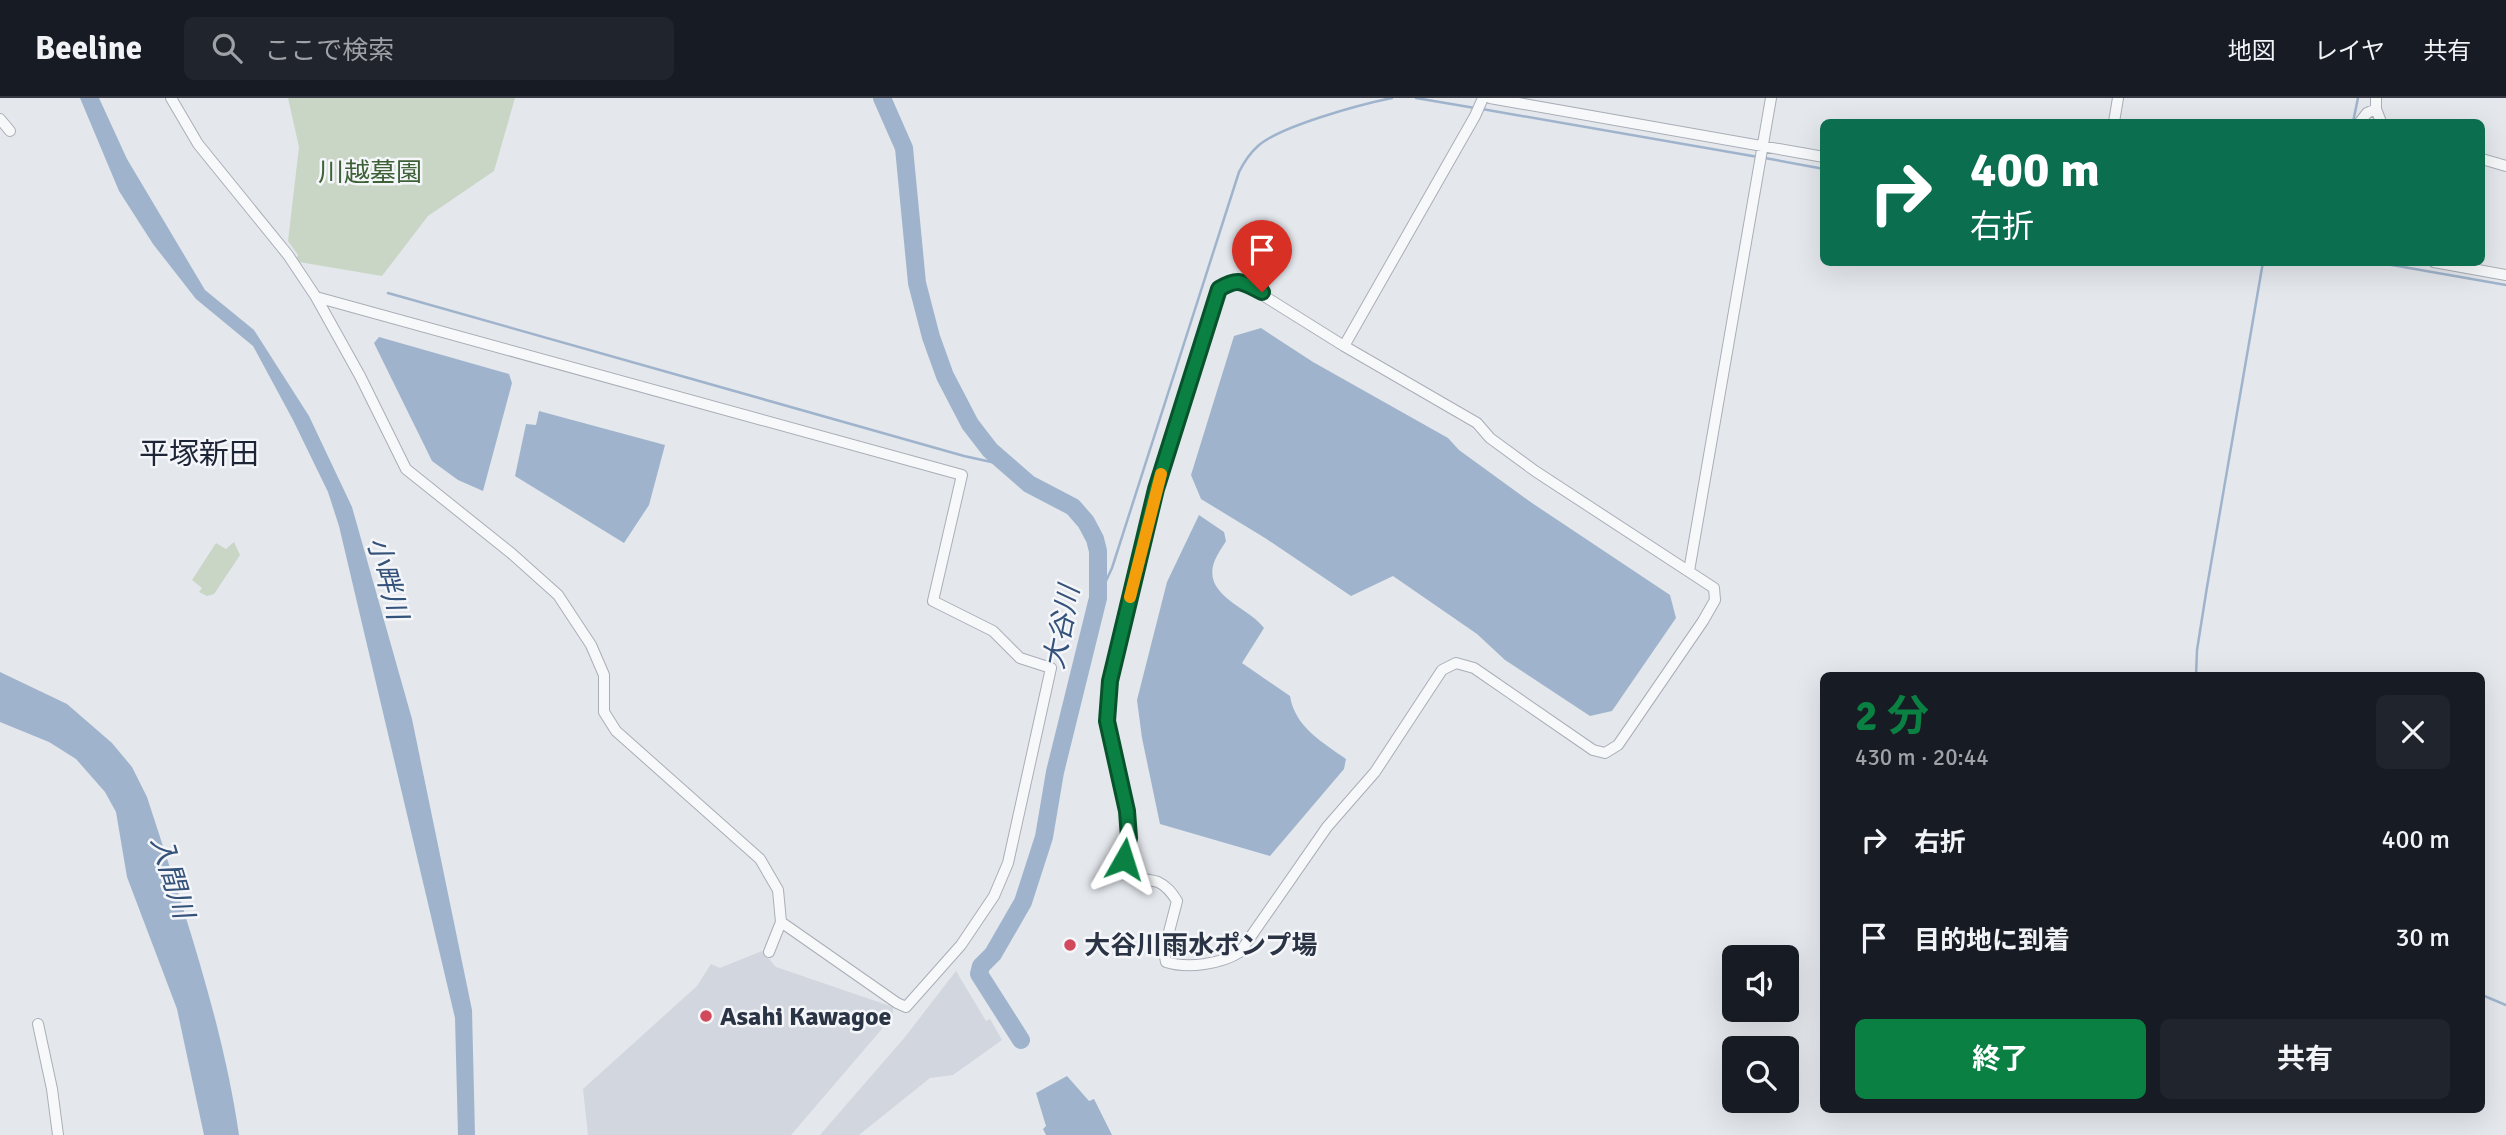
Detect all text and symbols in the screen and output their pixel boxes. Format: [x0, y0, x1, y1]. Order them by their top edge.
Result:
search box [184, 17, 674, 80]
text: Beeline [35, 28, 142, 69]
icon: search [208, 29, 246, 67]
text: ここで検索 [264, 35, 394, 67]
text: 地図 [2228, 36, 2276, 66]
text: レイヤ [2314, 36, 2385, 66]
text: 共有 [2423, 36, 2471, 66]
text: 400 m [1970, 140, 2100, 200]
icon: right [1855, 147, 1946, 238]
park label: 川越墓園 [318, 157, 422, 189]
text: 右折 [1970, 207, 2034, 246]
pin [1232, 220, 1292, 292]
icon: arrive [1243, 231, 1281, 269]
district label: 平塚新田 [139, 436, 259, 473]
water label: 小畔川 [360, 533, 415, 626]
water label: 大谷川 [1037, 580, 1087, 672]
text: 2 分 [1855, 691, 1929, 742]
button: close [2376, 695, 2450, 769]
text: 430 m · 20:44 [1855, 743, 1989, 772]
icon: right [1855, 821, 1893, 859]
position arrow [1087, 822, 1161, 896]
text: 400 m [2381, 824, 2450, 856]
text: 右折 [1914, 827, 1966, 859]
water label: 入間川 [144, 832, 201, 925]
icon: arrive [1855, 919, 1893, 957]
text: 30 m [2395, 922, 2450, 954]
text: 目的地に到着 [1914, 925, 2070, 957]
place label: 大谷川雨水ポンプ場 [1084, 930, 1317, 962]
marker: 大谷川雨水ポンプ場 [1062, 937, 1078, 953]
map controls [1722, 945, 1799, 1113]
button: sound [1722, 945, 1799, 1022]
place label: Asahi Kawagoe [720, 1001, 892, 1033]
marker: Asahi Kawagoe [698, 1008, 714, 1024]
button: 終了 [1855, 1019, 2146, 1099]
button: 共有 [2160, 1019, 2450, 1099]
button: search [1722, 1036, 1799, 1113]

